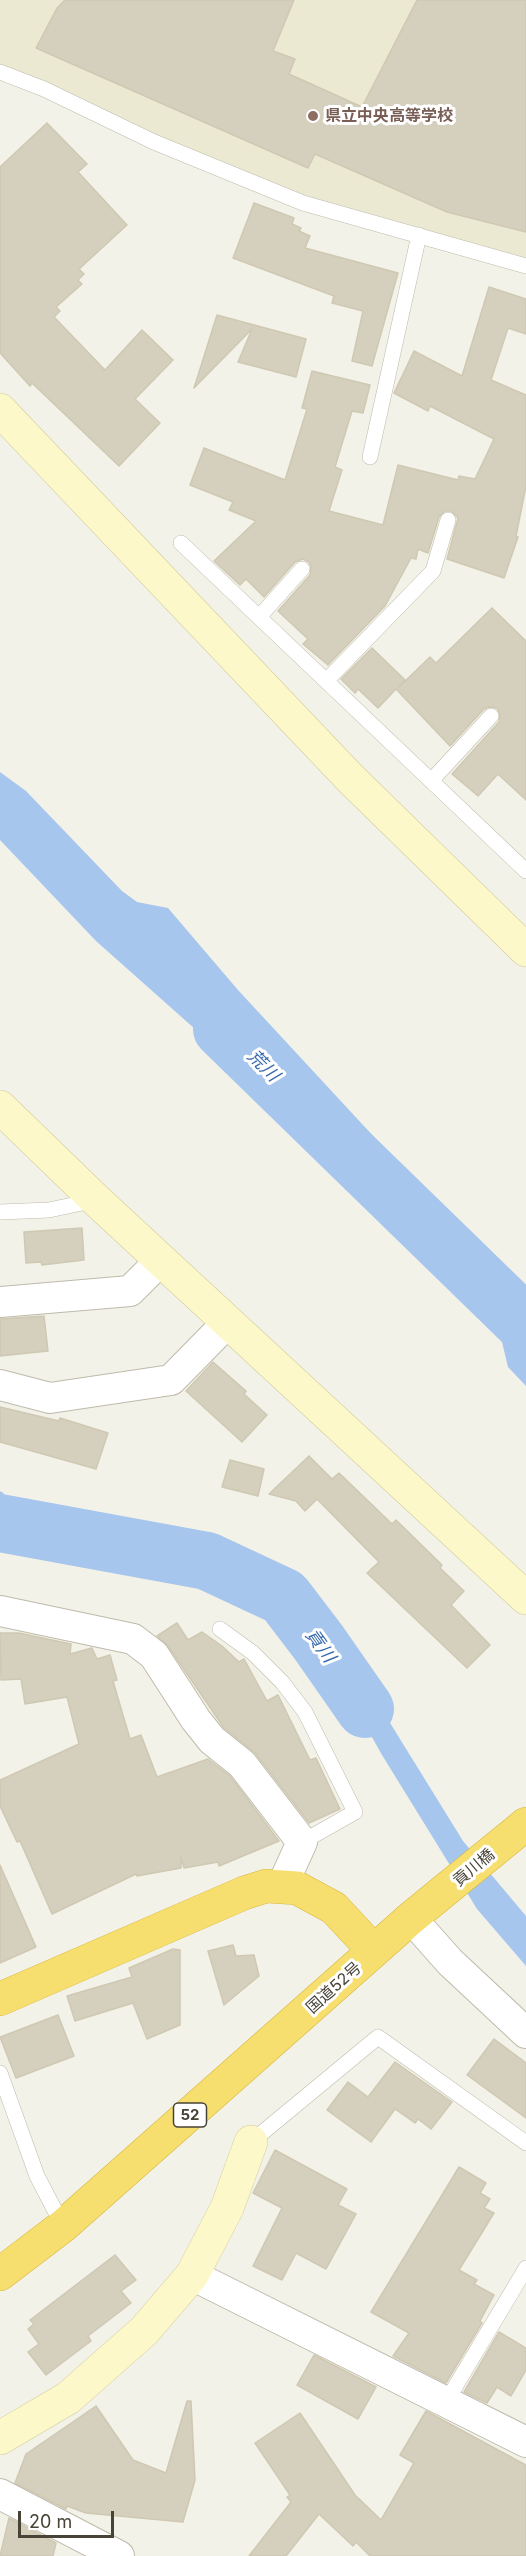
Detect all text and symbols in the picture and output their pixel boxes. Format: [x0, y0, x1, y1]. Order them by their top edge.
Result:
place label: 県立中央高等学校 [325, 106, 453, 126]
marker: 県立中央高等学校 [306, 109, 320, 123]
water label: 荒川 [243, 1046, 283, 1086]
water label: 貢川 [301, 1625, 339, 1667]
street label: 貢川橋 [449, 1845, 499, 1891]
street label: 国道52号 [303, 1958, 365, 2018]
road number: 52 [174, 2103, 207, 2127]
scale bar [21, 2499, 117, 2537]
text: 20 m [29, 2511, 72, 2532]

